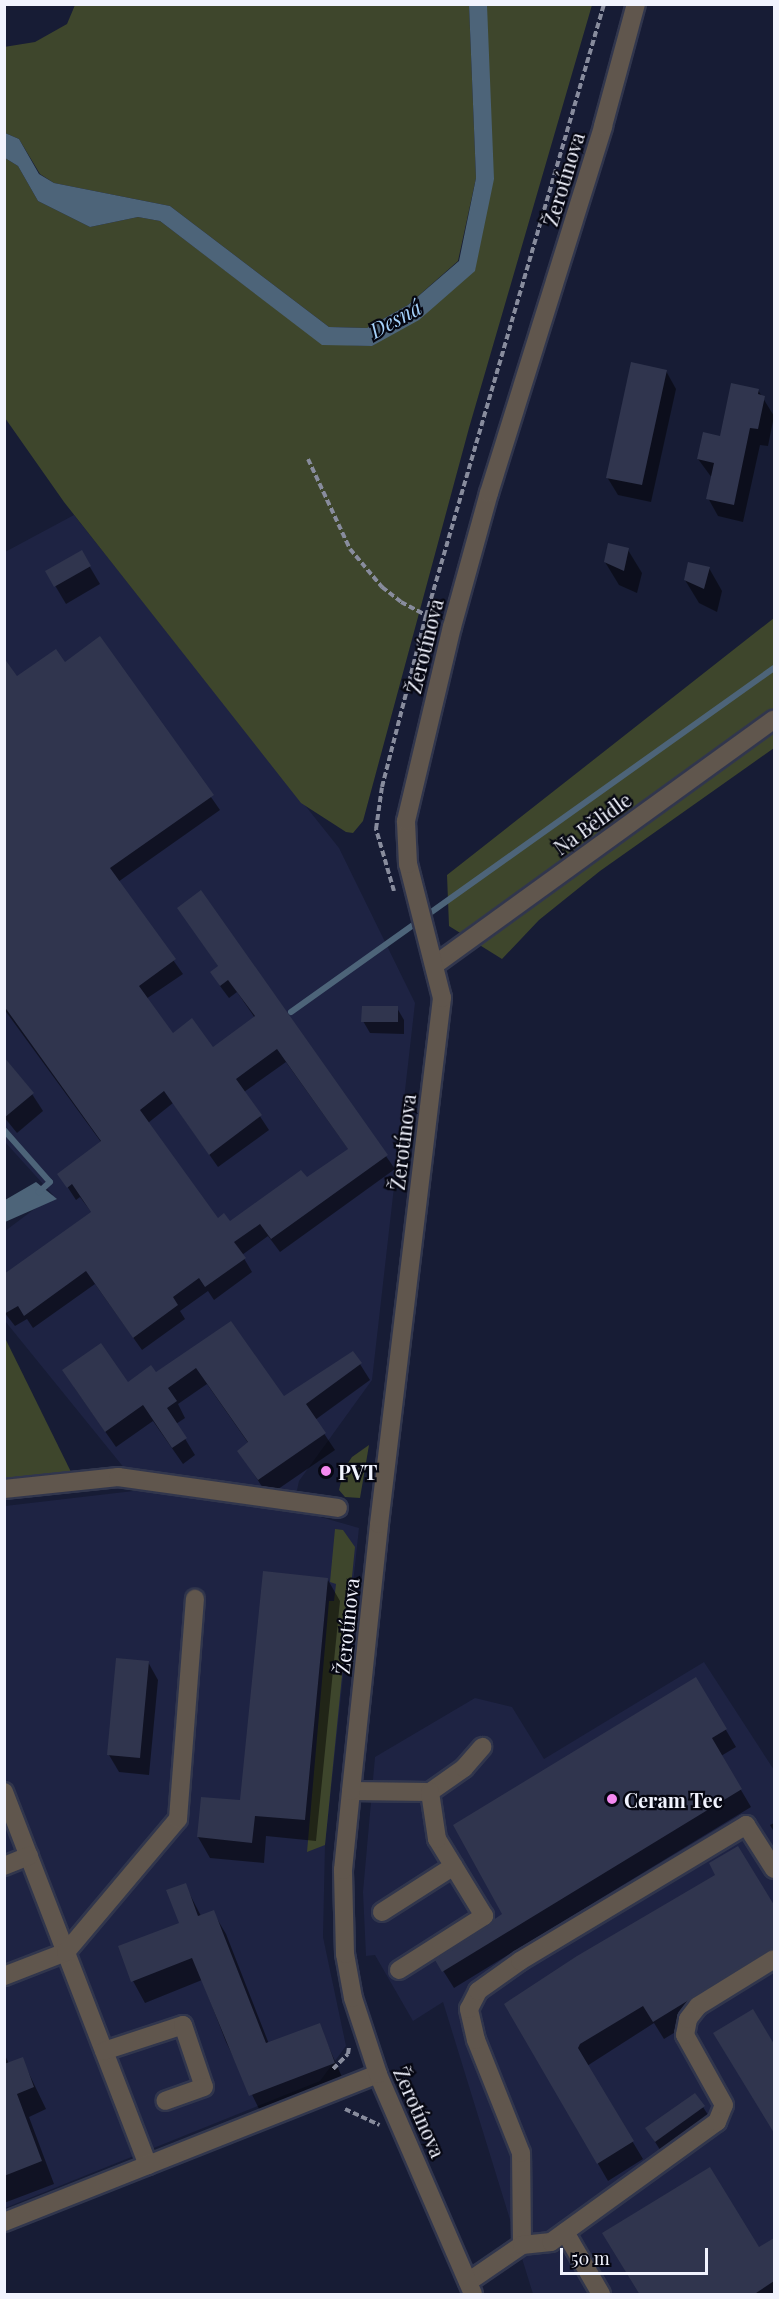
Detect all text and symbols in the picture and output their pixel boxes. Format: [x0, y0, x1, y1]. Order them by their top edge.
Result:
street label: Žerotínova [537, 129, 589, 229]
water label: Desná [365, 294, 425, 342]
street label: Žerotínova [401, 596, 447, 696]
street label: Na Bělidle [549, 787, 635, 859]
street label: Žerotínova [384, 1093, 420, 1191]
place label: PVT [338, 1459, 377, 1483]
marker: PVT [319, 1464, 333, 1478]
street label: Žerotínova [329, 1577, 363, 1675]
place label: Ceram Tec [624, 1787, 723, 1811]
marker: Ceram Tec [605, 1792, 619, 1806]
street label: Žerotínova [389, 2063, 451, 2161]
scale bar [563, 2236, 712, 2274]
text: 50 m [571, 2246, 610, 2270]

